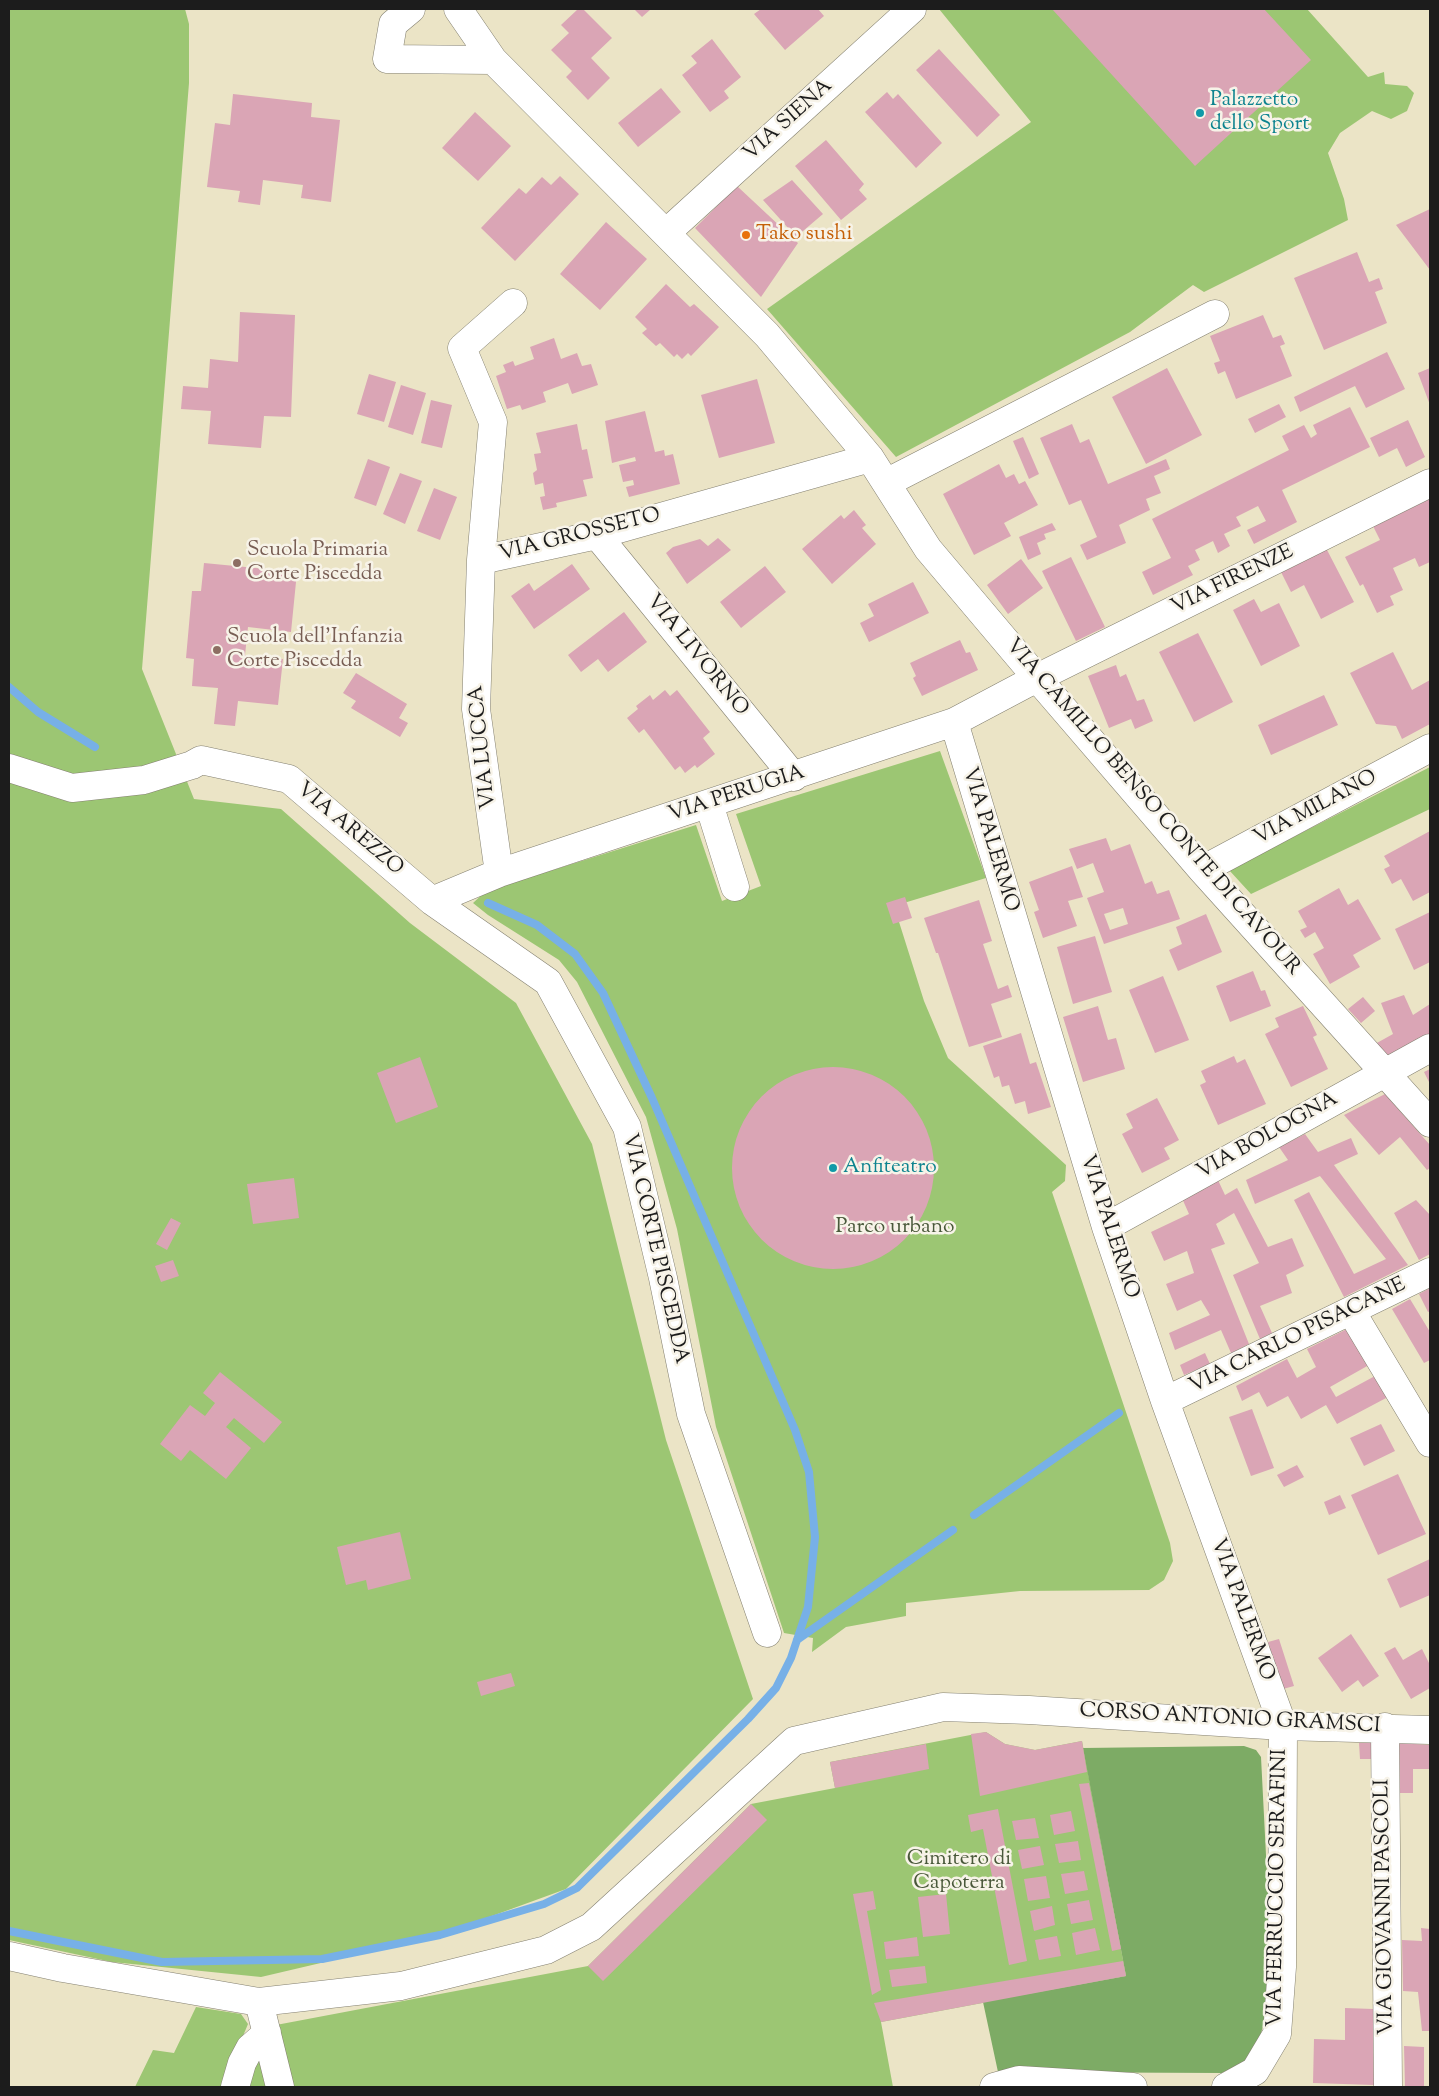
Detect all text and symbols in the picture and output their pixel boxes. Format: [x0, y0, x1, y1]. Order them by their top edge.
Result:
street label: VIA SIENA [739, 75, 839, 167]
place label: Palazzetto dello Sport [1210, 88, 1310, 138]
marker: Palazzetto dello Sport [1194, 107, 1206, 119]
place label: Tako sushi [756, 222, 852, 248]
marker: Tako sushi [740, 229, 752, 241]
street label: VIA GROSSETO [497, 504, 663, 568]
place label: Scuola Primaria Corte Piscedda [247, 538, 388, 588]
street label: VIA FIRENZE [1168, 541, 1298, 621]
marker: Scuola Primaria Corte Piscedda [231, 557, 243, 569]
street label: VIA LIVORNO [639, 590, 753, 722]
place label: Scuola dell'Infanzia Corte Piscedda [227, 625, 403, 675]
street label: VIA CAMILLO BENSO CONTE DI CAVOUR [999, 635, 1305, 981]
marker: Scuola dell'Infanzia Corte Piscedda [211, 644, 223, 656]
street label: VIA LUCCA [465, 684, 503, 810]
street label: VIA PERUGIA [666, 761, 808, 829]
street label: VIA PALERMO [955, 765, 1023, 915]
street label: VIA MILANO [1250, 766, 1382, 852]
street label: VIA AREZZO [290, 778, 408, 882]
street label: VIA BOLOGNA [1193, 1088, 1343, 1186]
street label: VIA CORTE PISCEDDA [615, 1131, 693, 1367]
street label: VIA PALERMO [1073, 1152, 1143, 1302]
place label: Anfiteatro [843, 1155, 937, 1181]
marker: Anfiteatro [827, 1162, 839, 1174]
park label: Parco urbano [836, 1215, 954, 1241]
street label: VIA CARLO PISACANE [1186, 1274, 1410, 1400]
street label: VIA PALERMO [1204, 1535, 1278, 1685]
street label: CORSO ANTONIO GRAMSCI [1079, 1700, 1381, 1740]
street label: VIA FERRUCCIO SERAFINI [1264, 1749, 1294, 2027]
street label: VIA GIOVANNI PASCOLI [1371, 1779, 1401, 2035]
park label: Cimitero di Capoterra [907, 1847, 1011, 1897]

